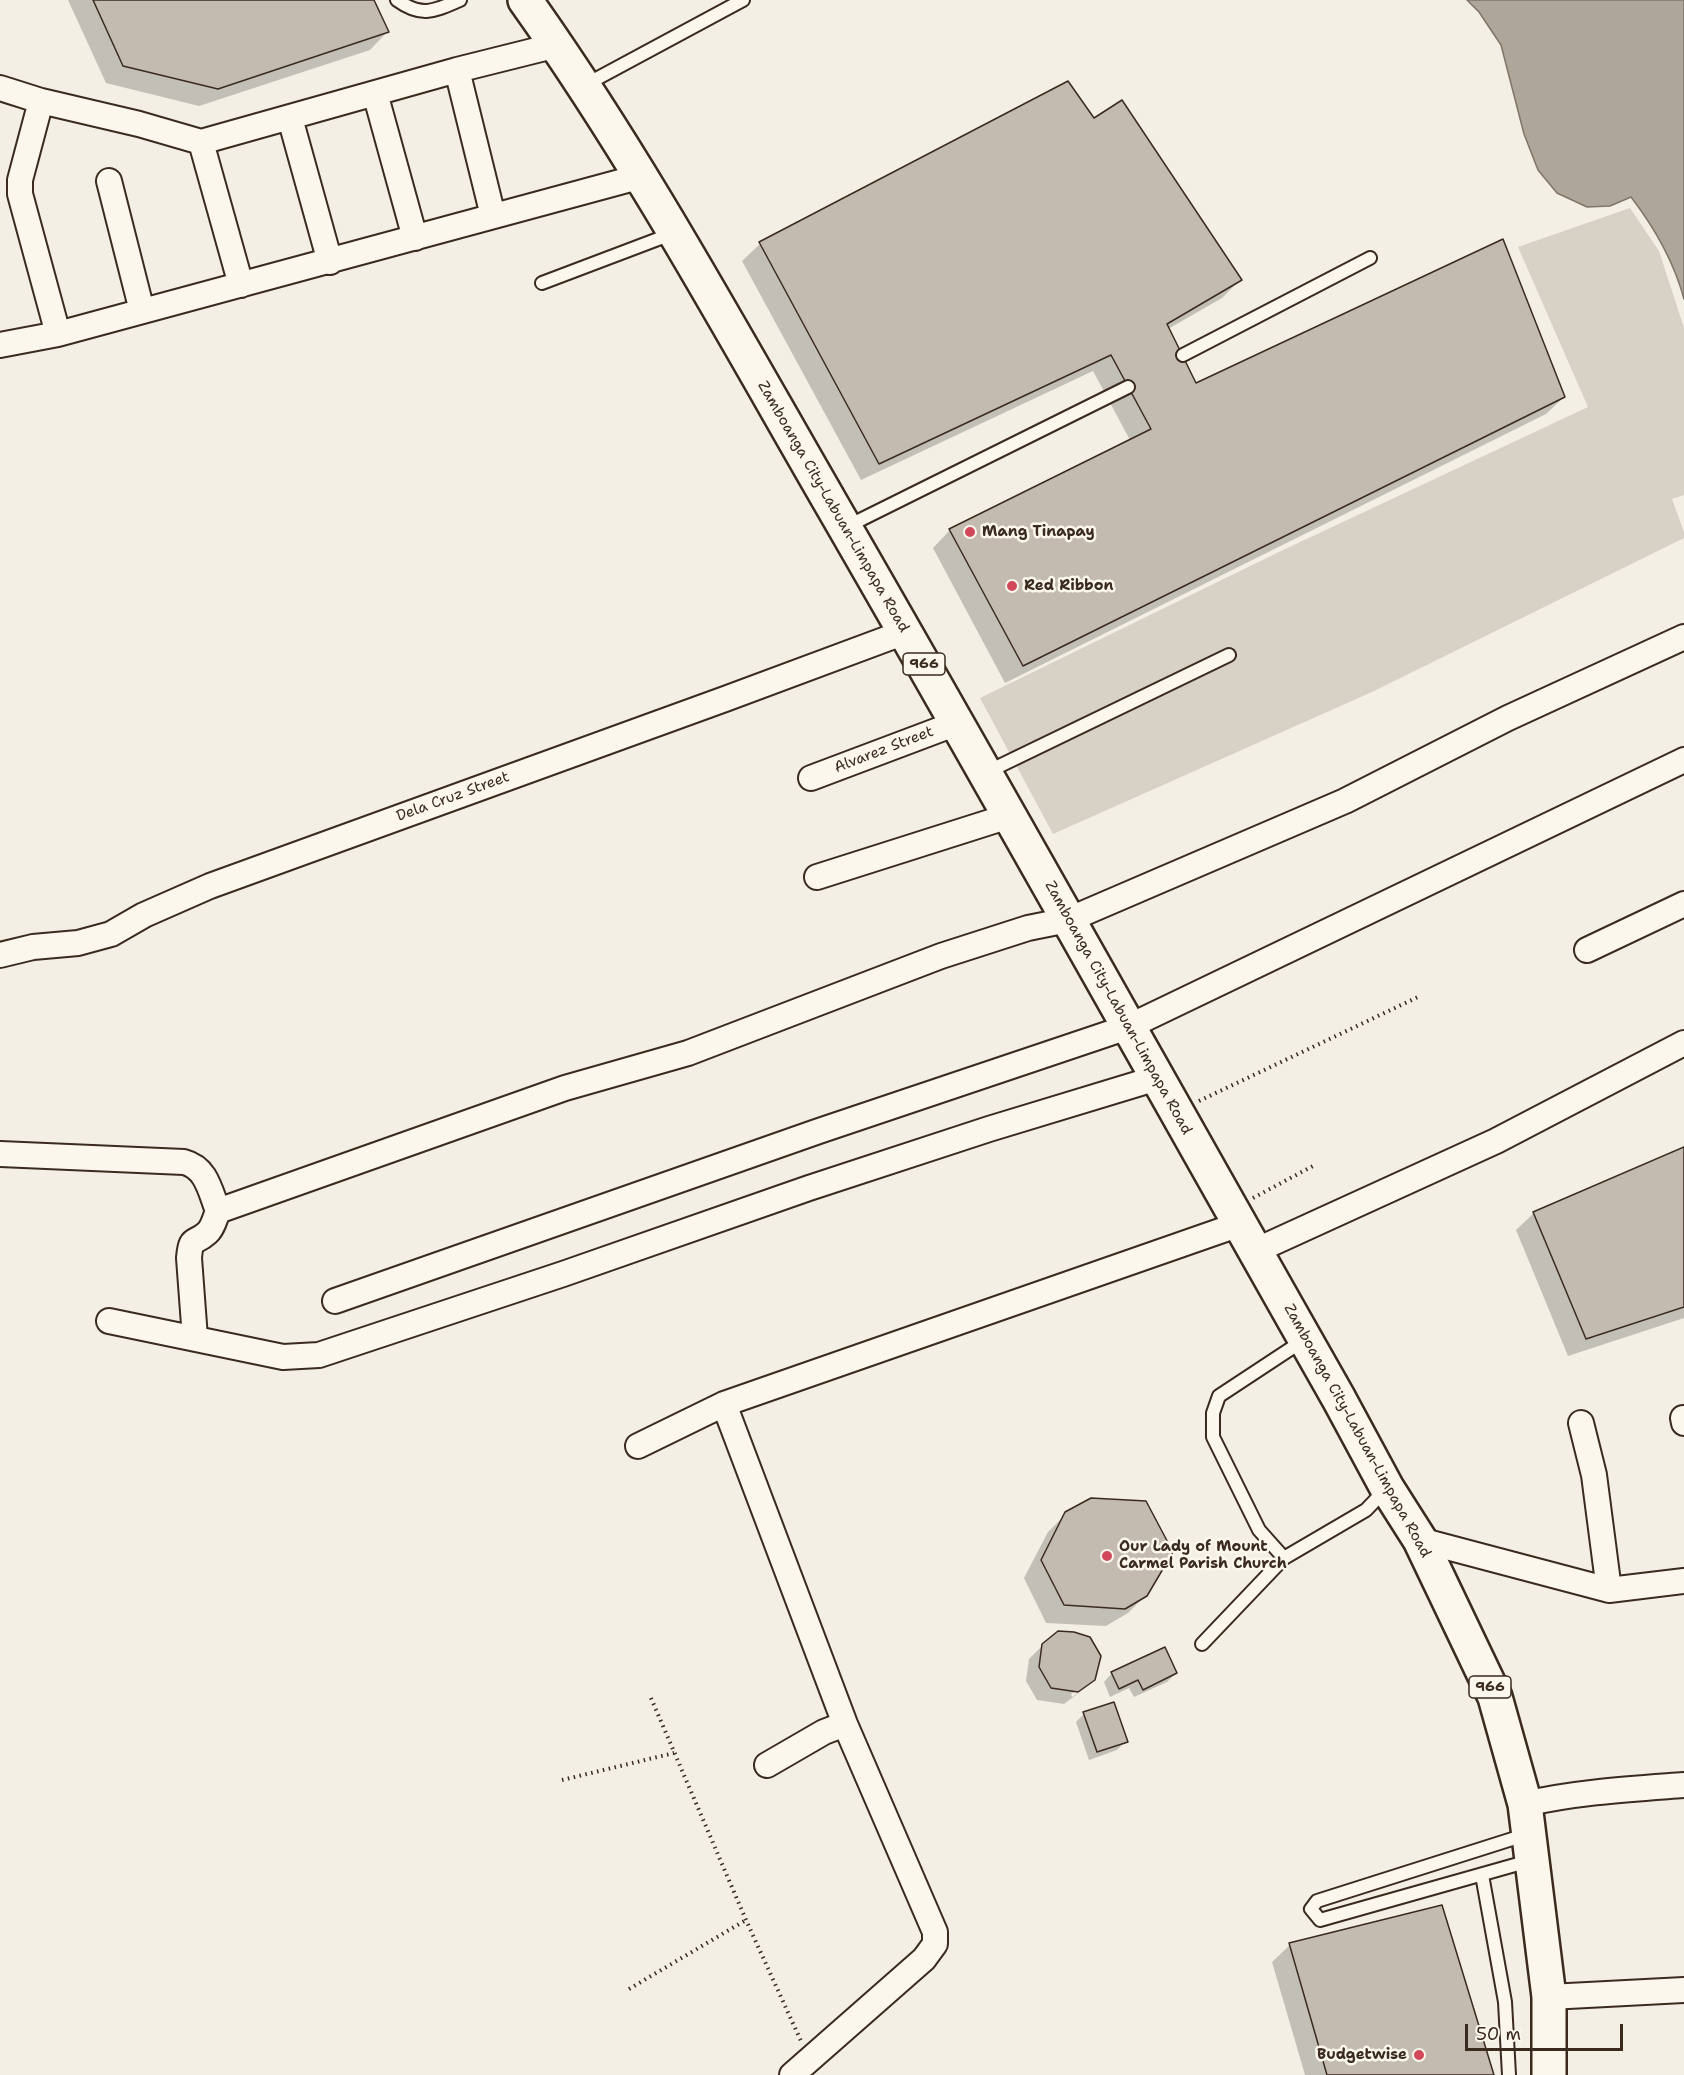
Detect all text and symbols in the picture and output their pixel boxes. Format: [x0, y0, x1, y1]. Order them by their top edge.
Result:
street label: Zamboanga City-Labuan-Limpapa Road [753, 378, 913, 636]
place label: Mang Tinapay [982, 523, 1095, 541]
marker: Mang Tinapay [963, 525, 977, 539]
place label: Red Ribbon [1024, 577, 1113, 595]
marker: Red Ribbon [1005, 579, 1019, 593]
road number: 966 [903, 653, 945, 675]
street label: Alvarez Street [832, 723, 936, 777]
street label: Dela Cruz Street [394, 768, 512, 826]
street label: Zamboanga City-Labuan-Limpapa Road [1041, 878, 1195, 1138]
street label: Zamboanga City-Labuan-Limpapa Road [1280, 1301, 1434, 1561]
place label: Our Lady of Mount Carmel Parish Church [1119, 1538, 1287, 1573]
marker: Our Lady of Mount Carmel Parish Church [1100, 1549, 1114, 1563]
road number: 966 [1469, 1676, 1511, 1698]
scale bar [1468, 2012, 1626, 2050]
text: 50 m [1476, 2022, 1521, 2046]
place label: Budgetwise [1317, 2046, 1407, 2064]
marker: Budgetwise [1412, 2048, 1426, 2062]

